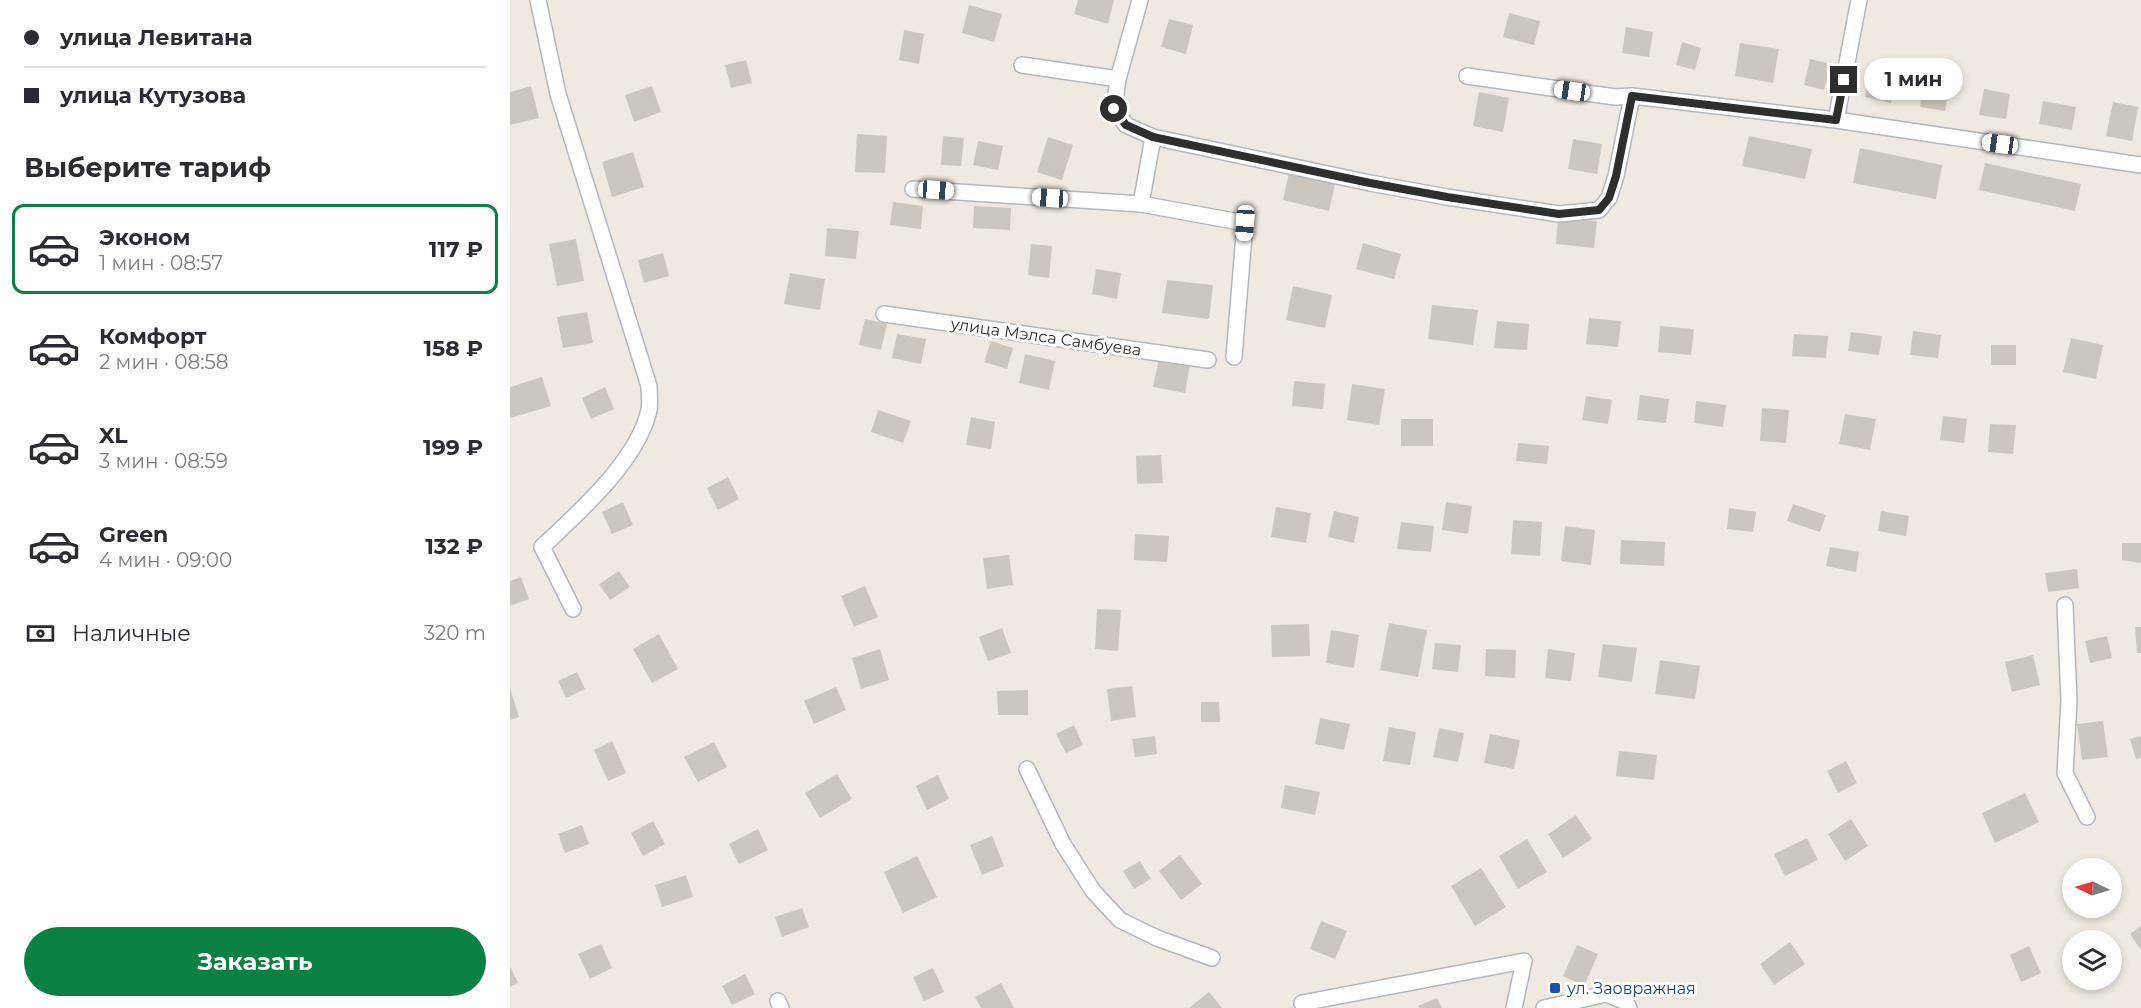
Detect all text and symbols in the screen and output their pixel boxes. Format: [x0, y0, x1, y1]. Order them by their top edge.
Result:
text: улица Левитана [60, 24, 253, 51]
callout: 1 мин [1865, 59, 1964, 101]
route end [1830, 66, 1857, 93]
text: 1 мин [1885, 67, 1942, 91]
car [1553, 80, 1591, 102]
text: улица Кутузова [60, 82, 246, 109]
route start [1100, 95, 1127, 122]
car [1981, 133, 2019, 155]
text: Выберите тариф [24, 151, 271, 184]
car [917, 180, 955, 200]
car [1031, 188, 1069, 208]
car [1235, 204, 1255, 242]
icon: car [27, 222, 81, 276]
text: Эконом [99, 224, 190, 251]
text: 117 ₽ [429, 236, 483, 263]
text: 1 мин · 08:57 [99, 251, 223, 275]
street label: улица Мэлса Самбуева [948, 314, 1143, 360]
icon: car [27, 321, 81, 375]
text: Комфорт [99, 323, 207, 350]
text: 158 ₽ [423, 335, 483, 362]
text: 2 мин · 08:58 [99, 350, 229, 374]
icon: car [27, 420, 81, 474]
text: XL [99, 422, 128, 449]
text: 199 ₽ [423, 434, 483, 461]
text: 3 мин · 08:59 [99, 449, 228, 473]
icon: car [27, 519, 81, 573]
text: Green [99, 521, 168, 548]
text: 132 ₽ [425, 533, 483, 560]
text: 4 мин · 09:00 [99, 548, 232, 572]
icon: cash [24, 617, 57, 650]
text: Наличные [72, 620, 191, 647]
text: 320 m [424, 621, 486, 645]
north arrow [2062, 858, 2122, 918]
map controls [2062, 858, 2122, 990]
button: Заказать [24, 927, 486, 996]
button: layers [2062, 930, 2122, 990]
place label: ул. Заовражная [1566, 979, 1696, 998]
marker: ул. Заовражная [1548, 981, 1562, 995]

